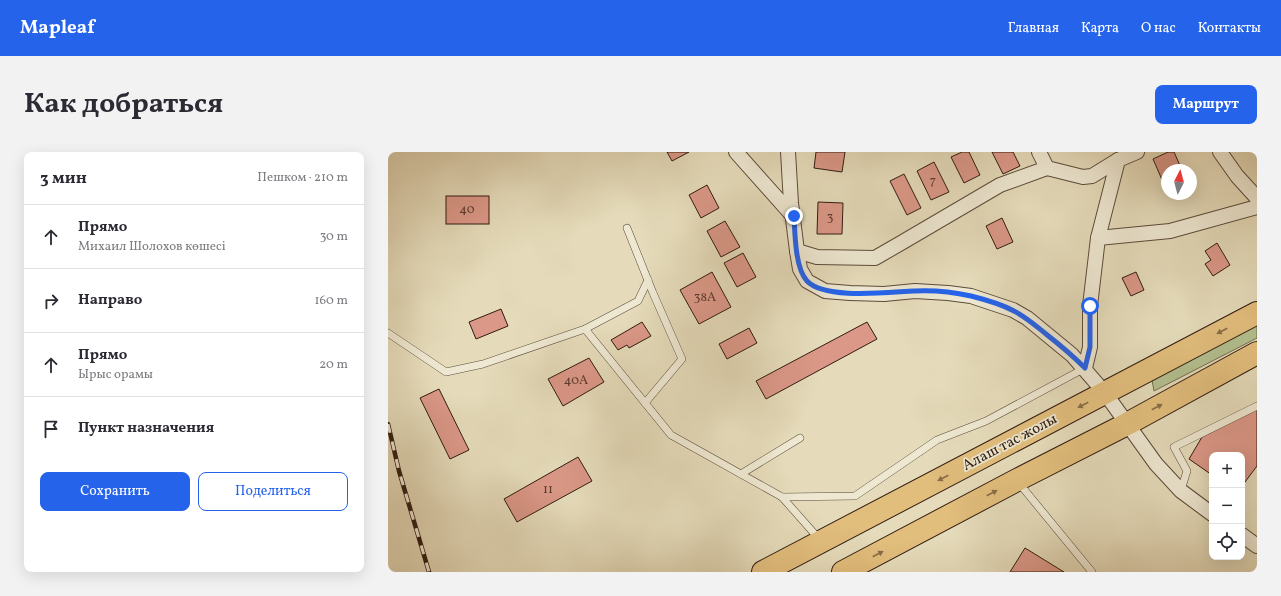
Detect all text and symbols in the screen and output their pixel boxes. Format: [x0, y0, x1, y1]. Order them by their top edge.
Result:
text: Mapleaf [20, 15, 95, 41]
text: Главная [1008, 19, 1059, 38]
text: Карта [1081, 19, 1119, 38]
text: О нас [1141, 19, 1176, 38]
text: Контакты [1198, 19, 1261, 38]
text: Как добраться [24, 85, 223, 124]
button: Маршрут [1155, 85, 1257, 124]
north arrow [1161, 164, 1197, 200]
text: 3 мин [40, 167, 87, 190]
text: Пешком · 210 m [257, 169, 348, 187]
house number: 7 [930, 172, 936, 190]
house number: 40 [459, 201, 475, 219]
route end [785, 207, 803, 225]
house number: 3 [827, 209, 834, 227]
text: Прямо [78, 217, 127, 238]
icon: ahead [40, 226, 62, 248]
text: 30 m [320, 228, 348, 246]
text: Михаил Шолохов көшесі [78, 238, 226, 256]
house number: 38А [694, 289, 716, 307]
icon: right [40, 290, 62, 312]
text: Направо [78, 290, 142, 311]
text: 160 m [314, 292, 348, 310]
route start [1081, 297, 1099, 315]
one-way arrow [1217, 328, 1228, 334]
text: Прямо [78, 345, 127, 366]
icon: ahead [40, 354, 62, 376]
text: 20 m [319, 356, 348, 374]
text: Ырыс орамы [78, 366, 153, 384]
house number: 40А [564, 372, 588, 390]
one-way arrow [1077, 402, 1088, 408]
one-way arrow [1152, 404, 1163, 411]
street label: Алаш тас жолы [959, 409, 1061, 477]
icon: arrive [40, 418, 62, 440]
text: Пункт назначения [78, 418, 214, 439]
map controls [1209, 452, 1245, 560]
button: + [1209, 452, 1245, 488]
button: Сохранить [40, 472, 190, 511]
button: Поделиться [198, 472, 348, 511]
one-way arrow [937, 475, 949, 481]
house number: 11 [543, 481, 553, 499]
button: − [1209, 488, 1245, 524]
one-way arrow [987, 490, 998, 496]
button: locate [1209, 524, 1245, 560]
one-way arrow [872, 551, 883, 557]

